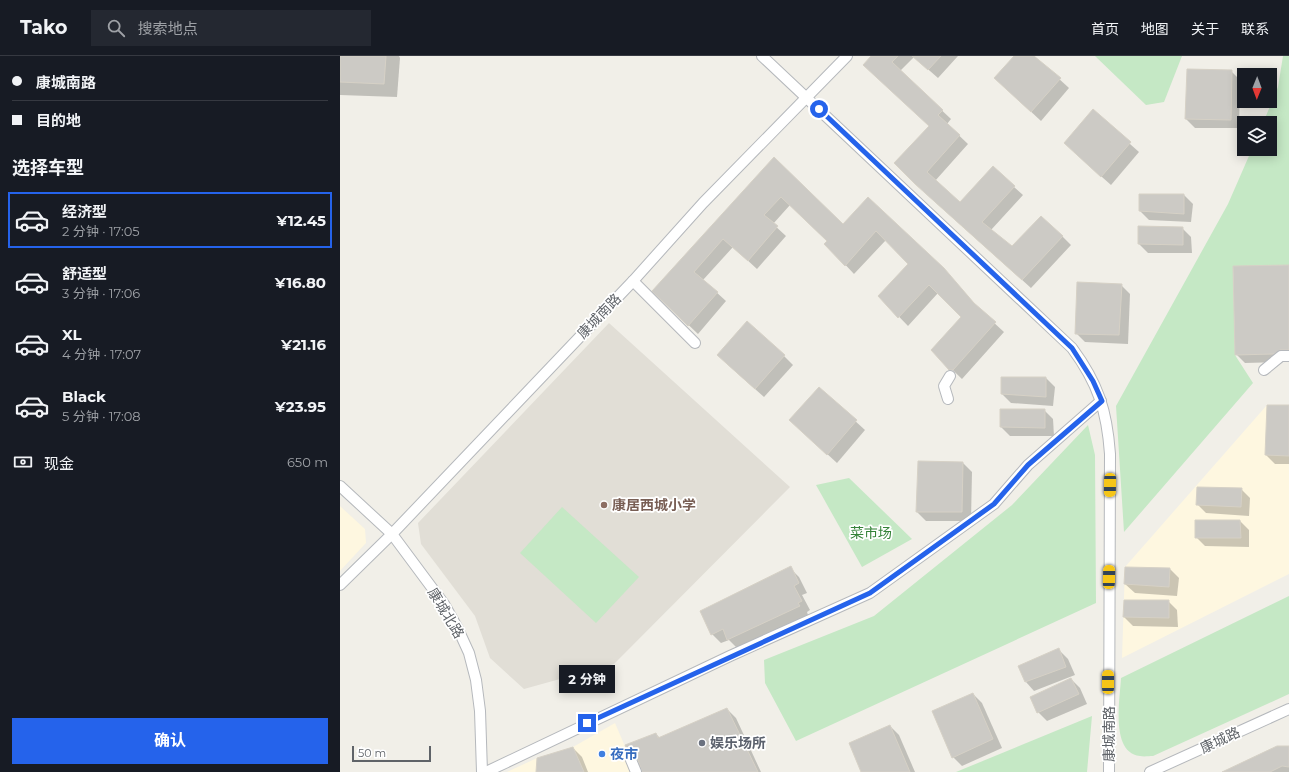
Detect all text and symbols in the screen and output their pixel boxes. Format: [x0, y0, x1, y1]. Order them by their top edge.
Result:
search box [91, 10, 371, 46]
text: Tako [20, 16, 67, 39]
icon: search [105, 17, 127, 39]
text: 搜索地点 [137, 19, 197, 38]
text: 首页 [1091, 20, 1119, 38]
text: 地图 [1141, 20, 1169, 38]
text: 关于 [1191, 20, 1219, 38]
text: 联系 [1241, 20, 1269, 38]
north arrow [1237, 68, 1277, 108]
map controls [1237, 68, 1277, 156]
text: 康城南路 [36, 73, 96, 92]
route start [810, 100, 828, 118]
text: 目的地 [36, 111, 81, 130]
button: layers [1237, 116, 1277, 156]
text: 选择车型 [12, 157, 84, 179]
icon: car [14, 202, 50, 238]
text: 经济型 [62, 202, 107, 221]
text: ¥12.45 [276, 211, 326, 230]
text: 2 分钟 · 17:05 [62, 223, 140, 239]
icon: car [14, 264, 50, 300]
text: 舒适型 [62, 264, 107, 283]
text: ¥16.80 [275, 273, 326, 292]
text: 3 分钟 · 17:06 [62, 285, 140, 301]
street label: 康城南路 [573, 290, 625, 342]
text: XL [62, 325, 81, 344]
icon: car [14, 326, 50, 362]
text: ¥21.16 [281, 335, 326, 354]
text: 4 分钟 · 17:07 [62, 346, 141, 362]
text: Black [62, 387, 106, 406]
icon: car [14, 388, 50, 424]
text: ¥23.95 [275, 397, 326, 416]
text: 5 分钟 · 17:08 [62, 408, 141, 424]
icon: cash [12, 451, 34, 473]
text: 现金 [44, 454, 74, 473]
text: 650 m [287, 454, 328, 470]
car [1104, 473, 1116, 497]
place label: 康居西城小学 [612, 496, 696, 514]
marker: 康居西城小学 [599, 500, 609, 510]
park label: 菜市场 [850, 524, 892, 542]
car [1103, 565, 1115, 589]
street label: 康城北路 [424, 584, 468, 642]
callout: 2 分钟 [559, 665, 615, 693]
car [1102, 670, 1114, 694]
text: 2 分钟 [568, 671, 606, 687]
street label: 康城南路 [1100, 706, 1118, 762]
route end [578, 714, 596, 732]
button: 确认 [12, 718, 328, 764]
street label: 康城路 [1197, 723, 1243, 757]
place label: 娱乐场所 [710, 734, 766, 752]
marker: 娱乐场所 [697, 738, 707, 748]
scale bar [352, 744, 431, 763]
place label: 夜市 [610, 745, 638, 763]
text: 50 m [358, 746, 386, 760]
marker: 夜市 [597, 749, 607, 759]

